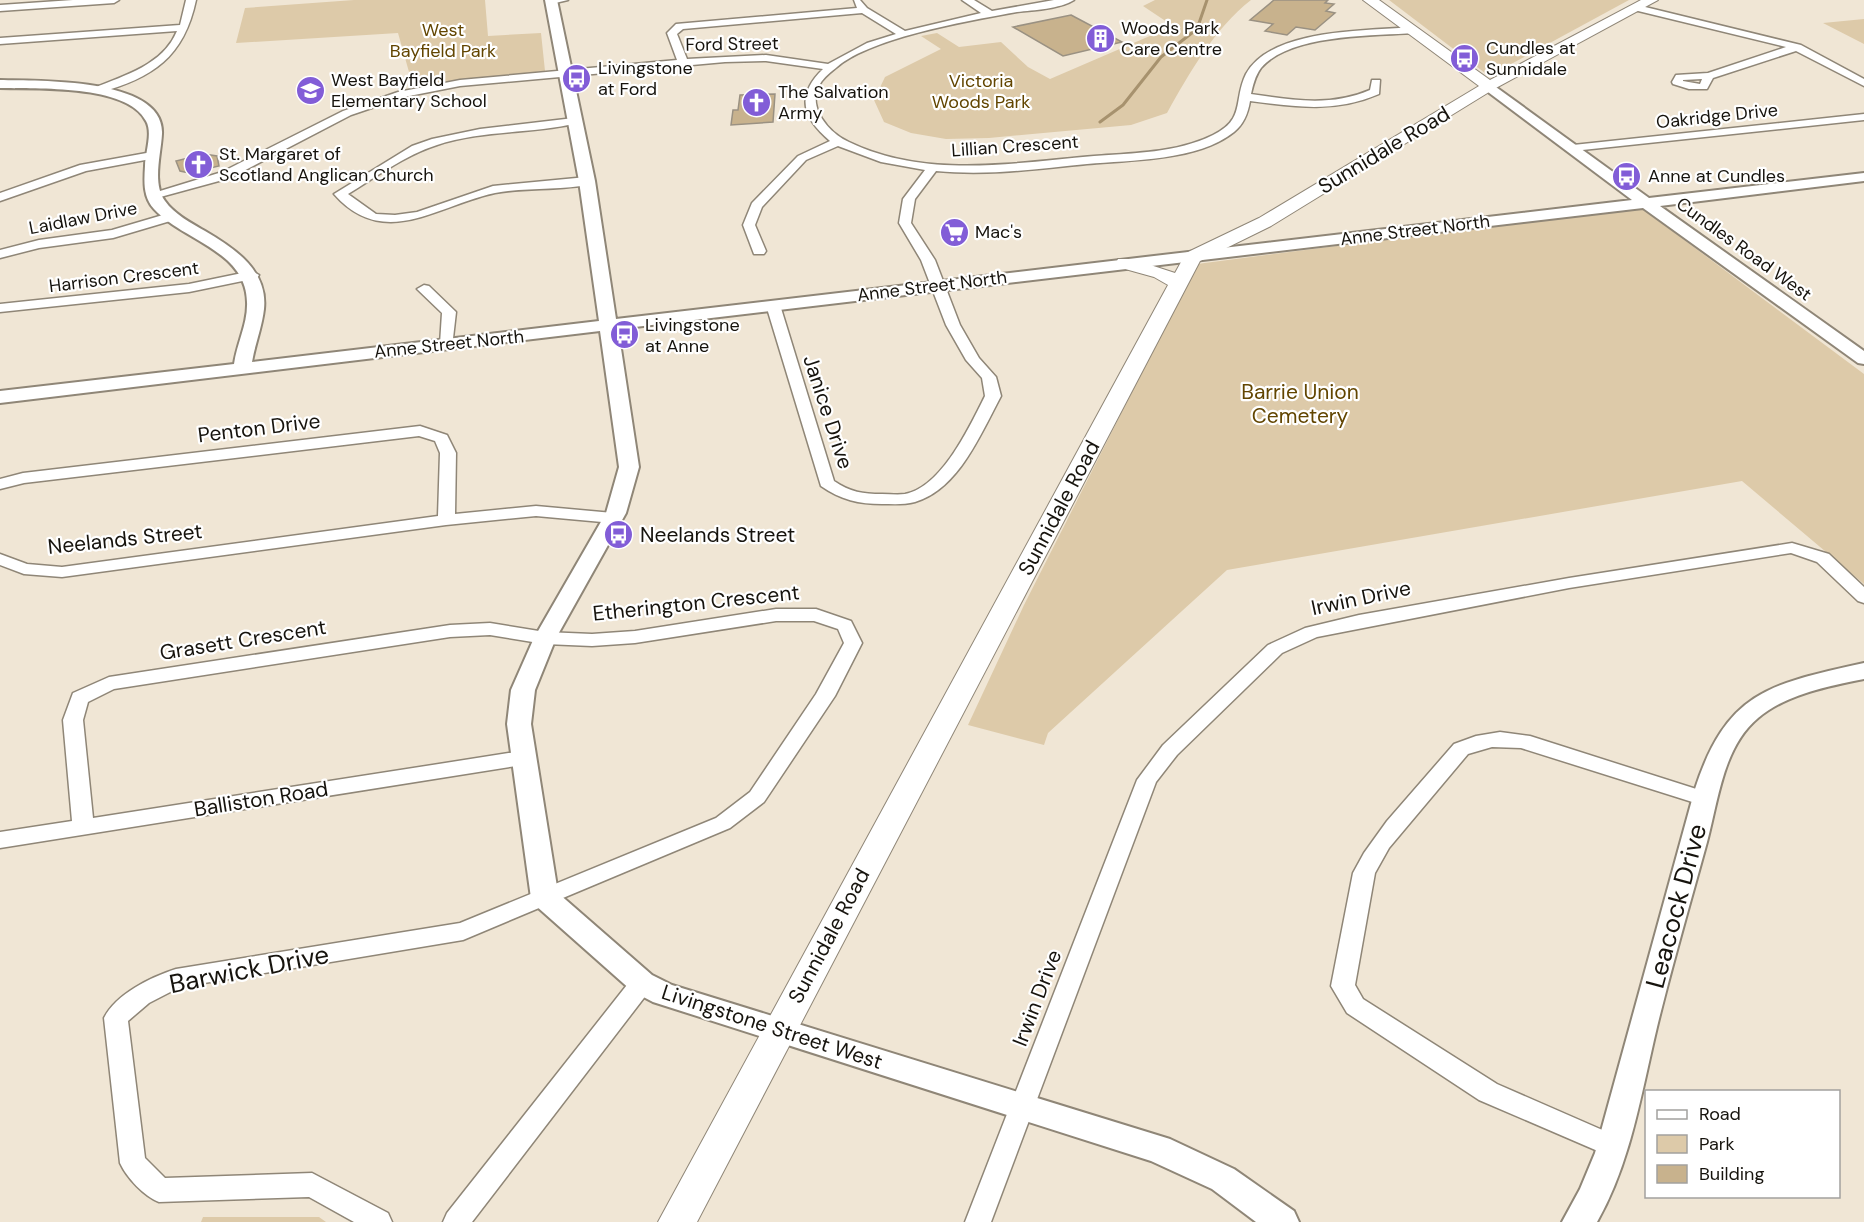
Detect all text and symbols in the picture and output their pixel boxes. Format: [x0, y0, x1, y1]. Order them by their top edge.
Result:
place label: Woods Park Care Centre [1121, 16, 1222, 61]
park label: West Bayfield Park [390, 18, 496, 63]
building icon: Woods Park Care Centre [1084, 22, 1116, 54]
street label: Ford Street [685, 31, 779, 57]
place label: Cundles at Sunnidale [1486, 36, 1576, 81]
bus stop icon: Cundles at Sunnidale [1449, 42, 1481, 74]
place label: Livingstone at Ford [598, 56, 693, 101]
bus stop icon: Livingstone at Ford [561, 62, 593, 94]
place label: West Bayfield Elementary School [331, 68, 487, 113]
park label: Victoria Woods Park [932, 69, 1030, 114]
school or university icon: West Bayfield Elementary School [294, 74, 326, 106]
place label: The Salvation Army [778, 80, 889, 125]
church icon: The Salvation Army [741, 86, 773, 118]
street label: Oakridge Drive [1655, 98, 1779, 134]
street label: Sunnidale Road [1313, 100, 1455, 200]
street label: Lillian Crescent [951, 130, 1079, 162]
place label: St. Margaret of Scotland Anglican Church [219, 142, 434, 187]
church icon: St. Margaret of Scotland Anglican Church [182, 148, 214, 180]
bus stop icon: Anne at Cundles [1611, 160, 1643, 192]
place label: Anne at Cundles [1648, 164, 1785, 188]
street label: Cundles Road West [1671, 192, 1817, 306]
street label: Laidlaw Drive [27, 196, 139, 240]
street label: Anne Street North [1339, 209, 1491, 251]
supermarket icon: Mac's [938, 216, 970, 248]
place label: Mac's [975, 220, 1022, 244]
street label: Harrison Crescent [48, 256, 200, 298]
street label: Anne Street North [856, 265, 1008, 307]
place label: Livingstone at Anne [645, 313, 740, 358]
bus stop icon: Livingstone at Anne [608, 319, 640, 351]
street label: Anne Street North [373, 324, 525, 364]
street label: Janice Drive [796, 351, 860, 473]
park label: Barrie Union Cemetery [1241, 378, 1359, 430]
street label: Penton Drive [196, 407, 322, 449]
street label: Sunnidale Road [1012, 436, 1106, 580]
street label: Neelands Street [46, 517, 204, 561]
bus stop icon: Neelands Street [603, 519, 635, 551]
place label: Neelands Street [640, 521, 795, 549]
street label: Irwin Drive [1309, 574, 1413, 622]
street label: Etherington Crescent [591, 578, 801, 628]
street label: Grasett Crescent [158, 613, 328, 667]
street label: Balliston Road [192, 775, 330, 823]
street label: Leacock Drive [1638, 820, 1714, 992]
street label: Sunnidale Road [782, 864, 876, 1008]
street label: Barwick Drive [166, 937, 332, 1001]
street label: Irwin Drive [1006, 946, 1068, 1050]
street label: Livingstone Street West [658, 978, 886, 1076]
legend [1645, 1090, 1840, 1198]
text: Road [1699, 1102, 1741, 1126]
text: Park [1699, 1132, 1735, 1156]
text: Building [1699, 1162, 1764, 1186]

